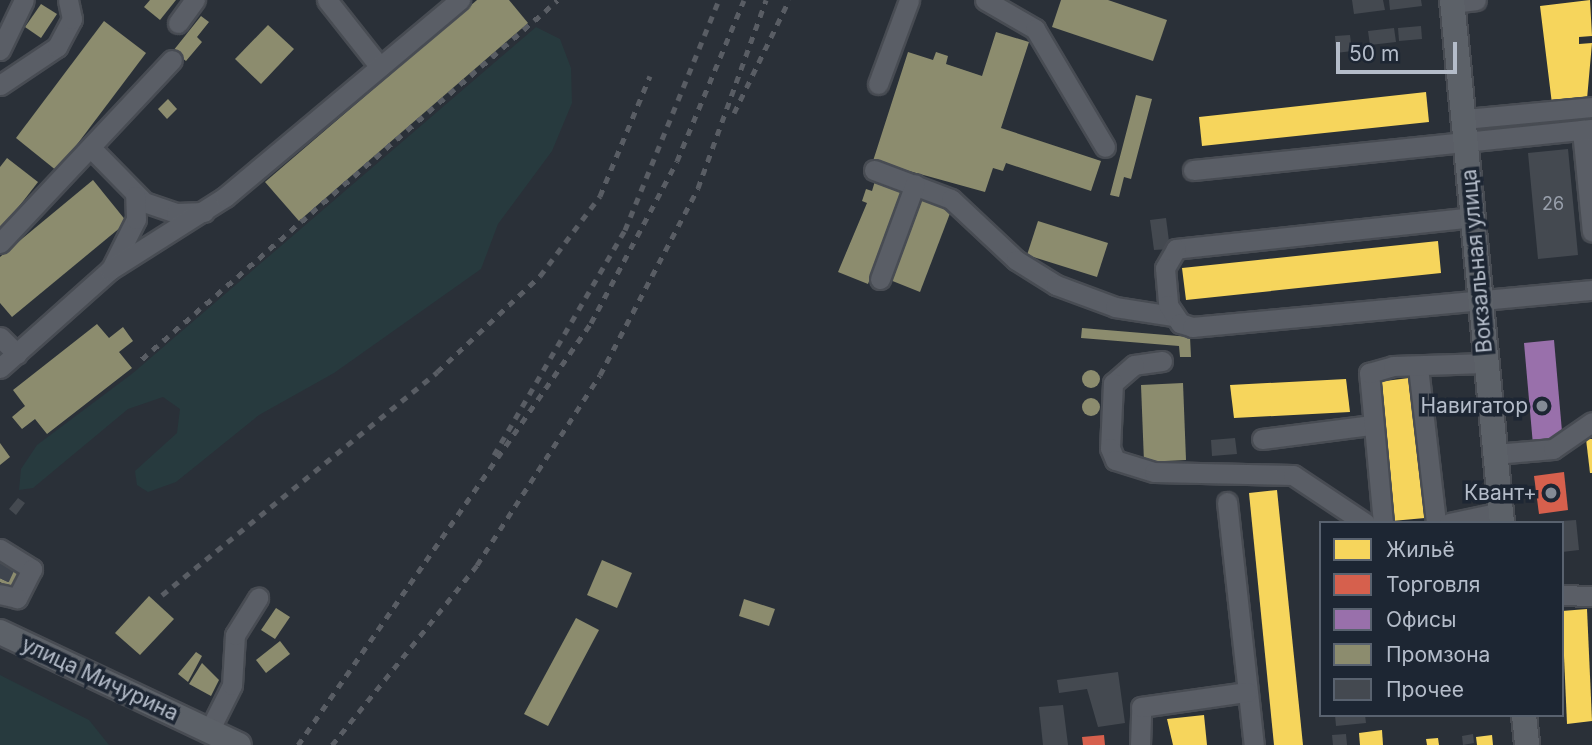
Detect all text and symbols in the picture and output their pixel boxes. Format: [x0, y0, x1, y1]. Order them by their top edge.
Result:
scale bar [1340, 28, 1461, 72]
text: 50 m [1349, 41, 1399, 66]
street label: Вокзальная улица [1456, 168, 1498, 354]
house number: 26 [1542, 193, 1564, 215]
place label: Навигатор [1420, 393, 1528, 419]
marker: Навигатор [1534, 398, 1550, 414]
place label: Квант+ [1464, 480, 1537, 506]
marker: Квант+ [1543, 485, 1559, 501]
legend [1319, 521, 1564, 717]
text: Жильё [1386, 537, 1455, 562]
text: Торговля [1386, 572, 1480, 597]
text: Офисы [1386, 607, 1456, 632]
street label: улица Мичурина [18, 632, 182, 726]
text: Промзона [1386, 642, 1490, 667]
text: Прочее [1386, 677, 1464, 702]

